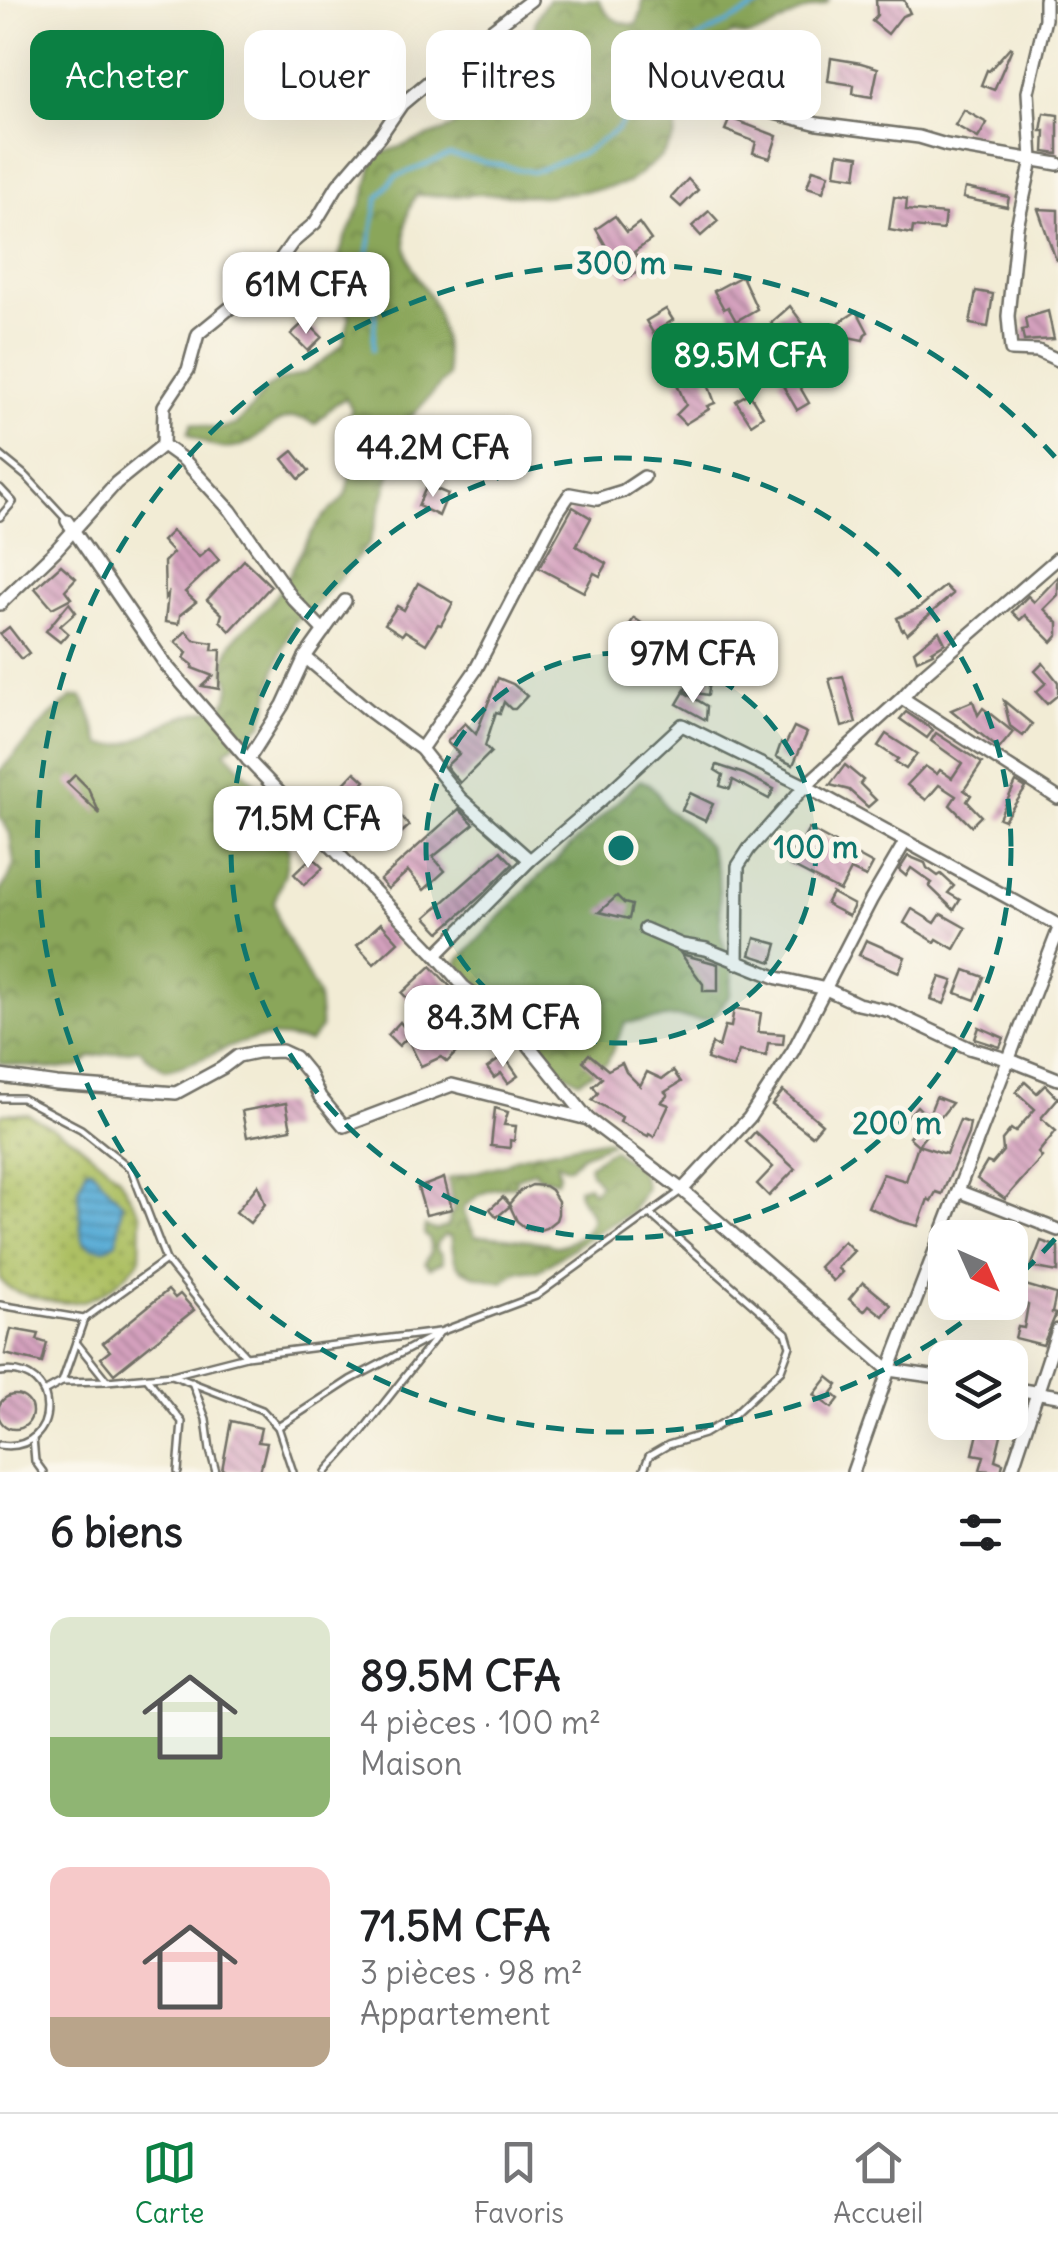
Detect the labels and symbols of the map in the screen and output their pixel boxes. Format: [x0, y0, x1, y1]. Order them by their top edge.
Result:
text: 300 m [576, 244, 666, 282]
pin: 61M CFA [214, 252, 398, 337]
pin: 89.5M CFA [636, 323, 864, 408]
pin: 44.2M CFA [319, 415, 547, 500]
pin: 97M CFA [601, 621, 785, 706]
pin: 71.5M CFA [194, 786, 422, 871]
text: 100 m [774, 828, 858, 866]
centre of rings [603, 830, 639, 866]
pin: 84.3M CFA [389, 985, 617, 1070]
text: 200 m [852, 1104, 942, 1142]
north arrow [928, 1220, 1028, 1320]

